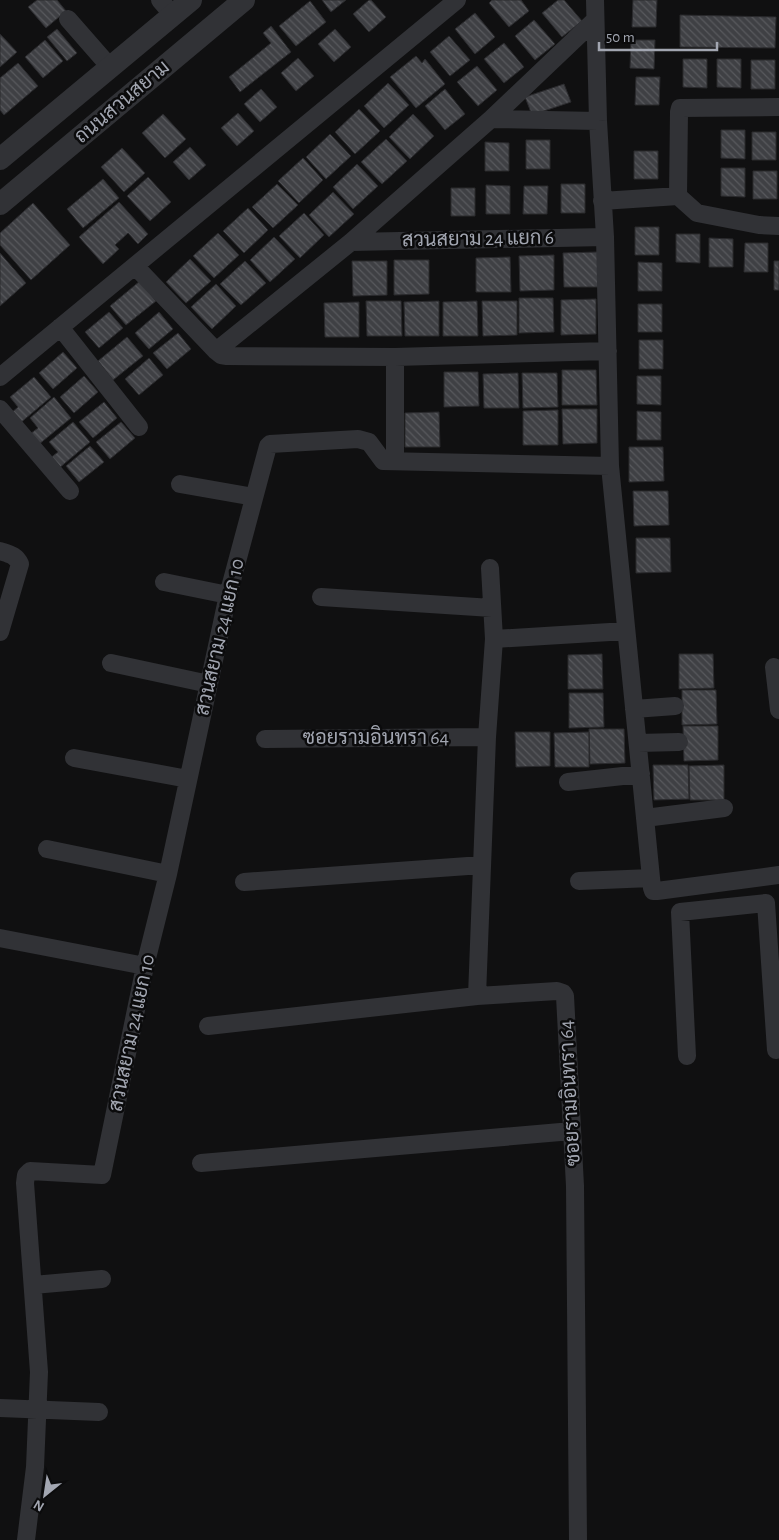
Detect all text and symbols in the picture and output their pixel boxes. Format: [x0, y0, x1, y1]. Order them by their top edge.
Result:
scale bar [599, 20, 716, 52]
text: 50 m [606, 30, 635, 45]
street label: ถนนสวนสยาม [71, 57, 173, 147]
street label: สวนสยาม 24 แยก 6 [402, 228, 554, 250]
street label: สวนสยาม 24 แยก 10 [192, 557, 248, 717]
street label: ซอยรามอินทรา 64 [303, 725, 449, 748]
street label: สวนสยาม 24 แยก 10 [106, 953, 158, 1113]
street label: ซอยรามอินทรา 64 [553, 1019, 584, 1167]
north arrow [20, 1470, 70, 1520]
text: N [31, 1497, 47, 1514]

